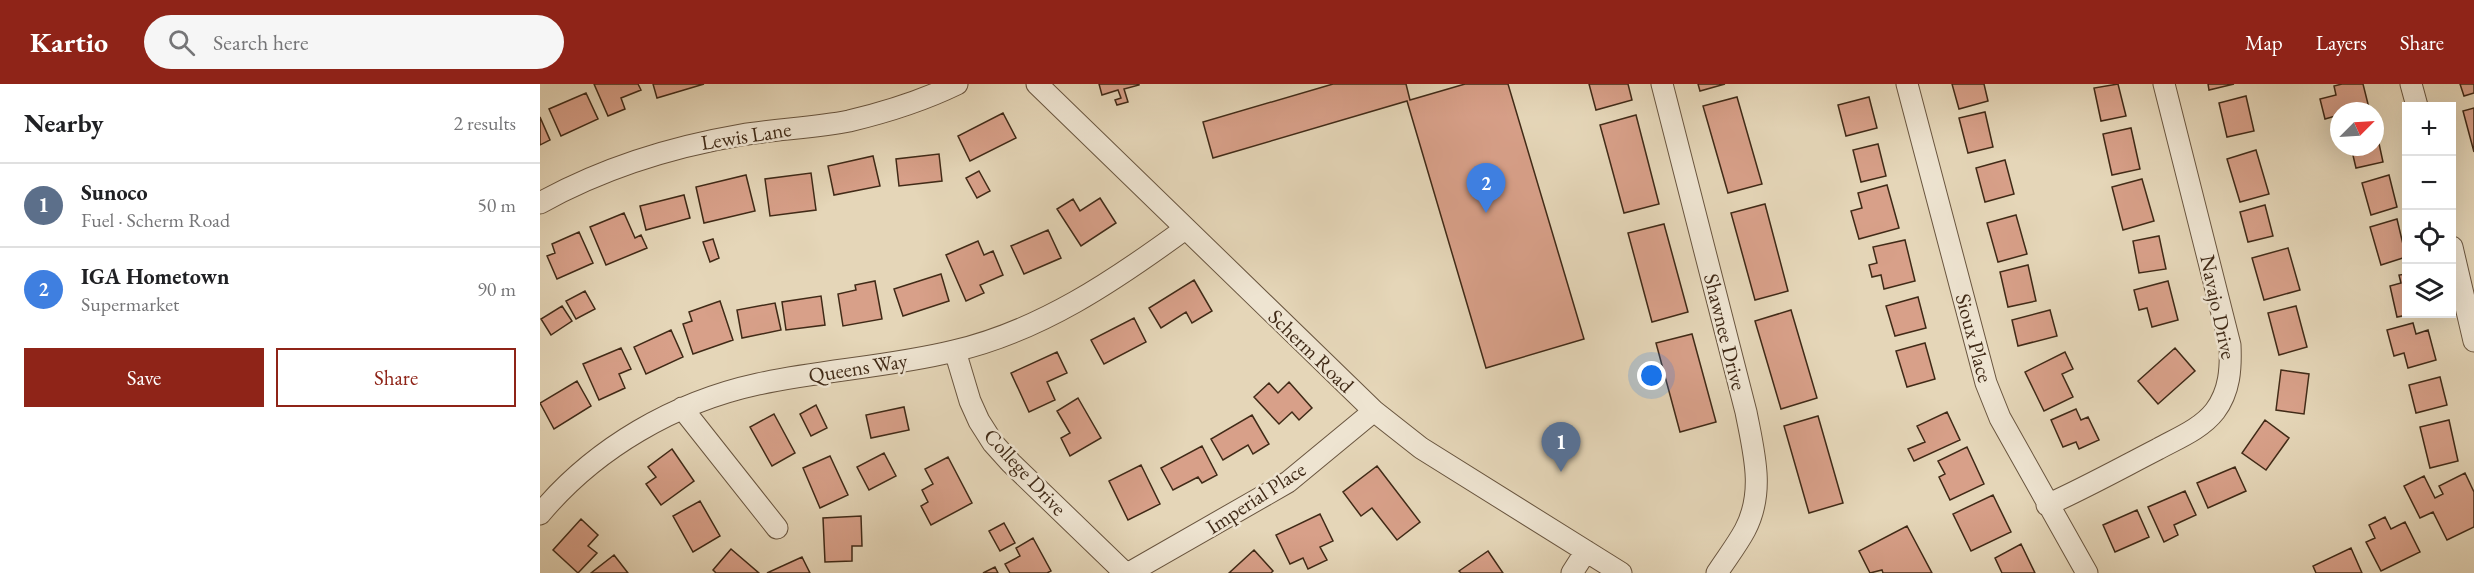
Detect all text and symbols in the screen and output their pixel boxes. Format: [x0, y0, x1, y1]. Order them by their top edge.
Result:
search box [144, 15, 564, 69]
text: Kartio [30, 24, 108, 60]
icon: search [165, 26, 198, 59]
text: Search here [213, 28, 309, 57]
text: Map [2245, 29, 2283, 56]
text: Layers [2316, 29, 2367, 56]
text: Share [2400, 29, 2444, 56]
north arrow [2330, 102, 2384, 156]
map controls [2402, 102, 2456, 318]
button: + [2402, 102, 2456, 156]
text: Nearby [24, 106, 104, 140]
text: 2 results [453, 110, 516, 136]
street label: Lewis Lane [699, 115, 793, 156]
button: − [2402, 156, 2456, 210]
pin: 2 [1466, 164, 1506, 213]
text: Sunoco [81, 178, 148, 207]
text: 1 [38, 192, 49, 218]
text: 50 m [477, 192, 516, 218]
text: Fuel · Scherm Road [81, 207, 230, 233]
button: locate [2402, 210, 2456, 264]
street label: Navajo Drive [2194, 252, 2243, 361]
text: IGA Hometown [81, 262, 229, 291]
button: layers [2402, 264, 2456, 318]
street label: Shawnee Drive [1698, 271, 1753, 393]
text: 2 [38, 276, 49, 302]
text: 90 m [477, 276, 516, 302]
street label: Sioux Place [1950, 290, 1999, 385]
text: Supermarket [81, 291, 179, 317]
street label: Scherm Road [1263, 303, 1360, 398]
street label: Queens Way [807, 346, 910, 390]
button: Save [24, 348, 264, 407]
button: Share [276, 348, 516, 407]
your location [1637, 361, 1666, 390]
street label: College Drive [978, 422, 1073, 521]
pin: 1 [1542, 422, 1580, 472]
street label: Imperial Place [1201, 455, 1311, 540]

